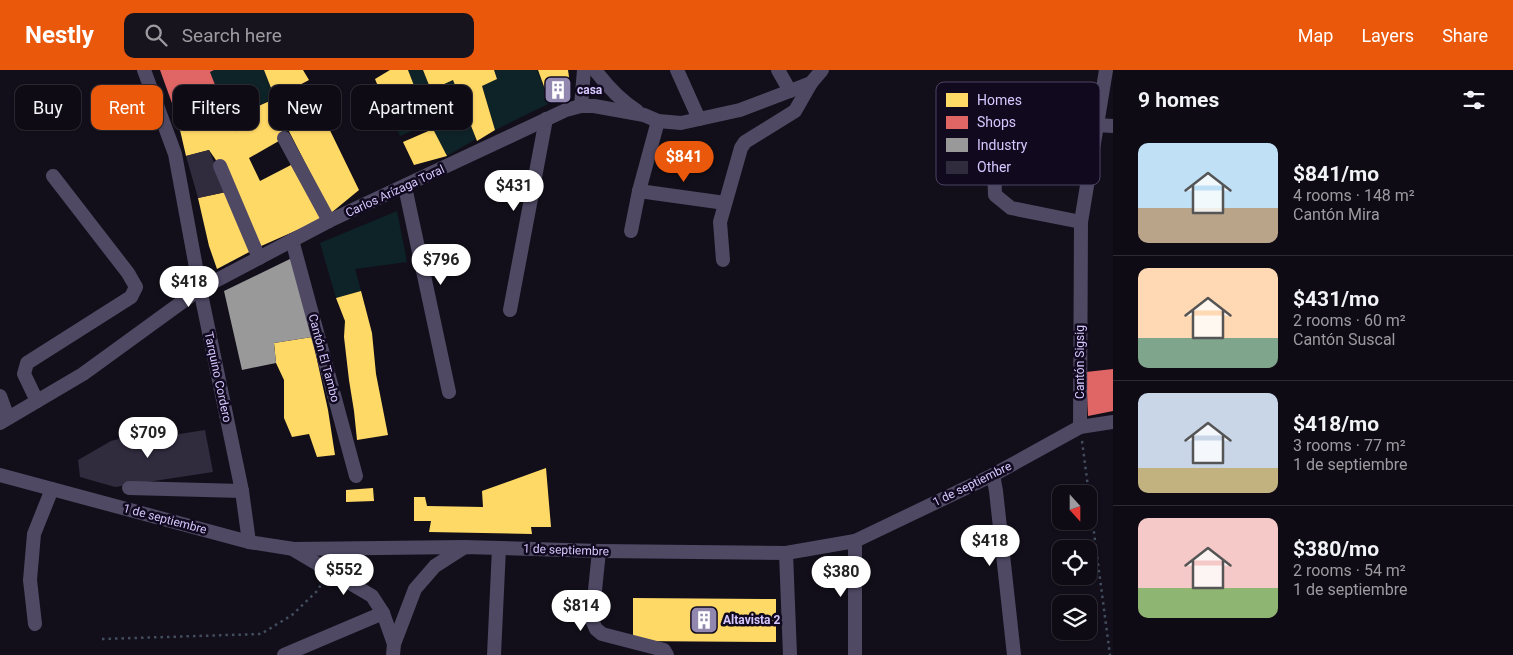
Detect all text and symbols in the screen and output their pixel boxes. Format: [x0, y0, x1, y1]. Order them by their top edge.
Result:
search box [124, 13, 474, 58]
text: Nestly [25, 21, 94, 49]
icon: search [142, 21, 170, 49]
text: Search here [182, 24, 282, 47]
text: Map [1298, 25, 1333, 46]
text: Layers [1361, 25, 1414, 46]
text: Share [1442, 25, 1488, 46]
building icon: casa [543, 75, 573, 105]
legend [936, 82, 1100, 185]
place label: casa [577, 83, 603, 97]
chip: Buy [15, 85, 81, 130]
chip: Rent [91, 85, 163, 130]
chip: Filters [173, 85, 259, 130]
chip: New [269, 85, 341, 130]
chip: Apartment [351, 85, 472, 130]
icon: filters [1460, 86, 1488, 114]
text: 9 homes [1138, 88, 1219, 112]
text: Homes [977, 92, 1022, 108]
text: Shops [977, 114, 1016, 130]
text: Industry [977, 137, 1028, 153]
pin: $841 [654, 140, 714, 183]
text: $841 [666, 147, 702, 166]
text: Other [977, 159, 1011, 175]
street label: Carlos Arízaga Toral [343, 162, 447, 220]
text: $841/mo [1293, 162, 1379, 186]
icon: home [1178, 163, 1238, 223]
pin: $431 [484, 170, 544, 212]
text: $431 [496, 176, 532, 195]
text: 4 rooms · 148 m² [1293, 186, 1415, 205]
text: Cantón Mira [1293, 205, 1380, 224]
pin: $796 [411, 244, 471, 286]
text: $796 [423, 250, 459, 269]
pin: $418 [159, 266, 219, 308]
text: $418 [171, 272, 207, 291]
text: $431/mo [1293, 287, 1379, 311]
icon: home [1178, 288, 1238, 348]
text: 2 rooms · 60 m² [1293, 311, 1406, 330]
street label: Cantón El Tambo [305, 312, 343, 404]
street label: Cantón Sigsig [1073, 325, 1087, 399]
street label: Tarquino Cordero [202, 330, 234, 424]
text: Cantón Suscal [1293, 330, 1396, 349]
text: $418/mo [1293, 412, 1379, 436]
icon: home [1178, 413, 1238, 473]
pin: $709 [118, 416, 178, 459]
text: $709 [130, 423, 166, 442]
text: 3 rooms · 77 m² [1293, 436, 1406, 455]
text: 1 de septiembre [1293, 455, 1408, 474]
street label: 1 de septiembre [930, 459, 1014, 509]
north arrow [1052, 485, 1098, 530]
map controls [1052, 485, 1097, 640]
street label: 1 de septiembre [122, 501, 208, 537]
pin: $418 [960, 524, 1020, 567]
text: $418 [972, 531, 1008, 550]
text: $380/mo [1293, 537, 1379, 561]
icon: home [1178, 538, 1238, 598]
button: locate [1052, 540, 1097, 585]
street label: 1 de septiembre [523, 542, 609, 558]
pin: $552 [314, 554, 374, 596]
pin: $380 [811, 556, 871, 598]
text: $552 [326, 560, 362, 579]
text: 2 rooms · 54 m² [1293, 561, 1406, 580]
text: $380 [823, 562, 859, 581]
text: 1 de septiembre [1293, 580, 1408, 599]
pin: $814 [551, 590, 611, 632]
button: layers [1052, 595, 1097, 640]
text: $814 [563, 596, 599, 615]
building icon: Altavista 2 [689, 605, 719, 635]
place label: Altavista 2 [723, 613, 781, 627]

